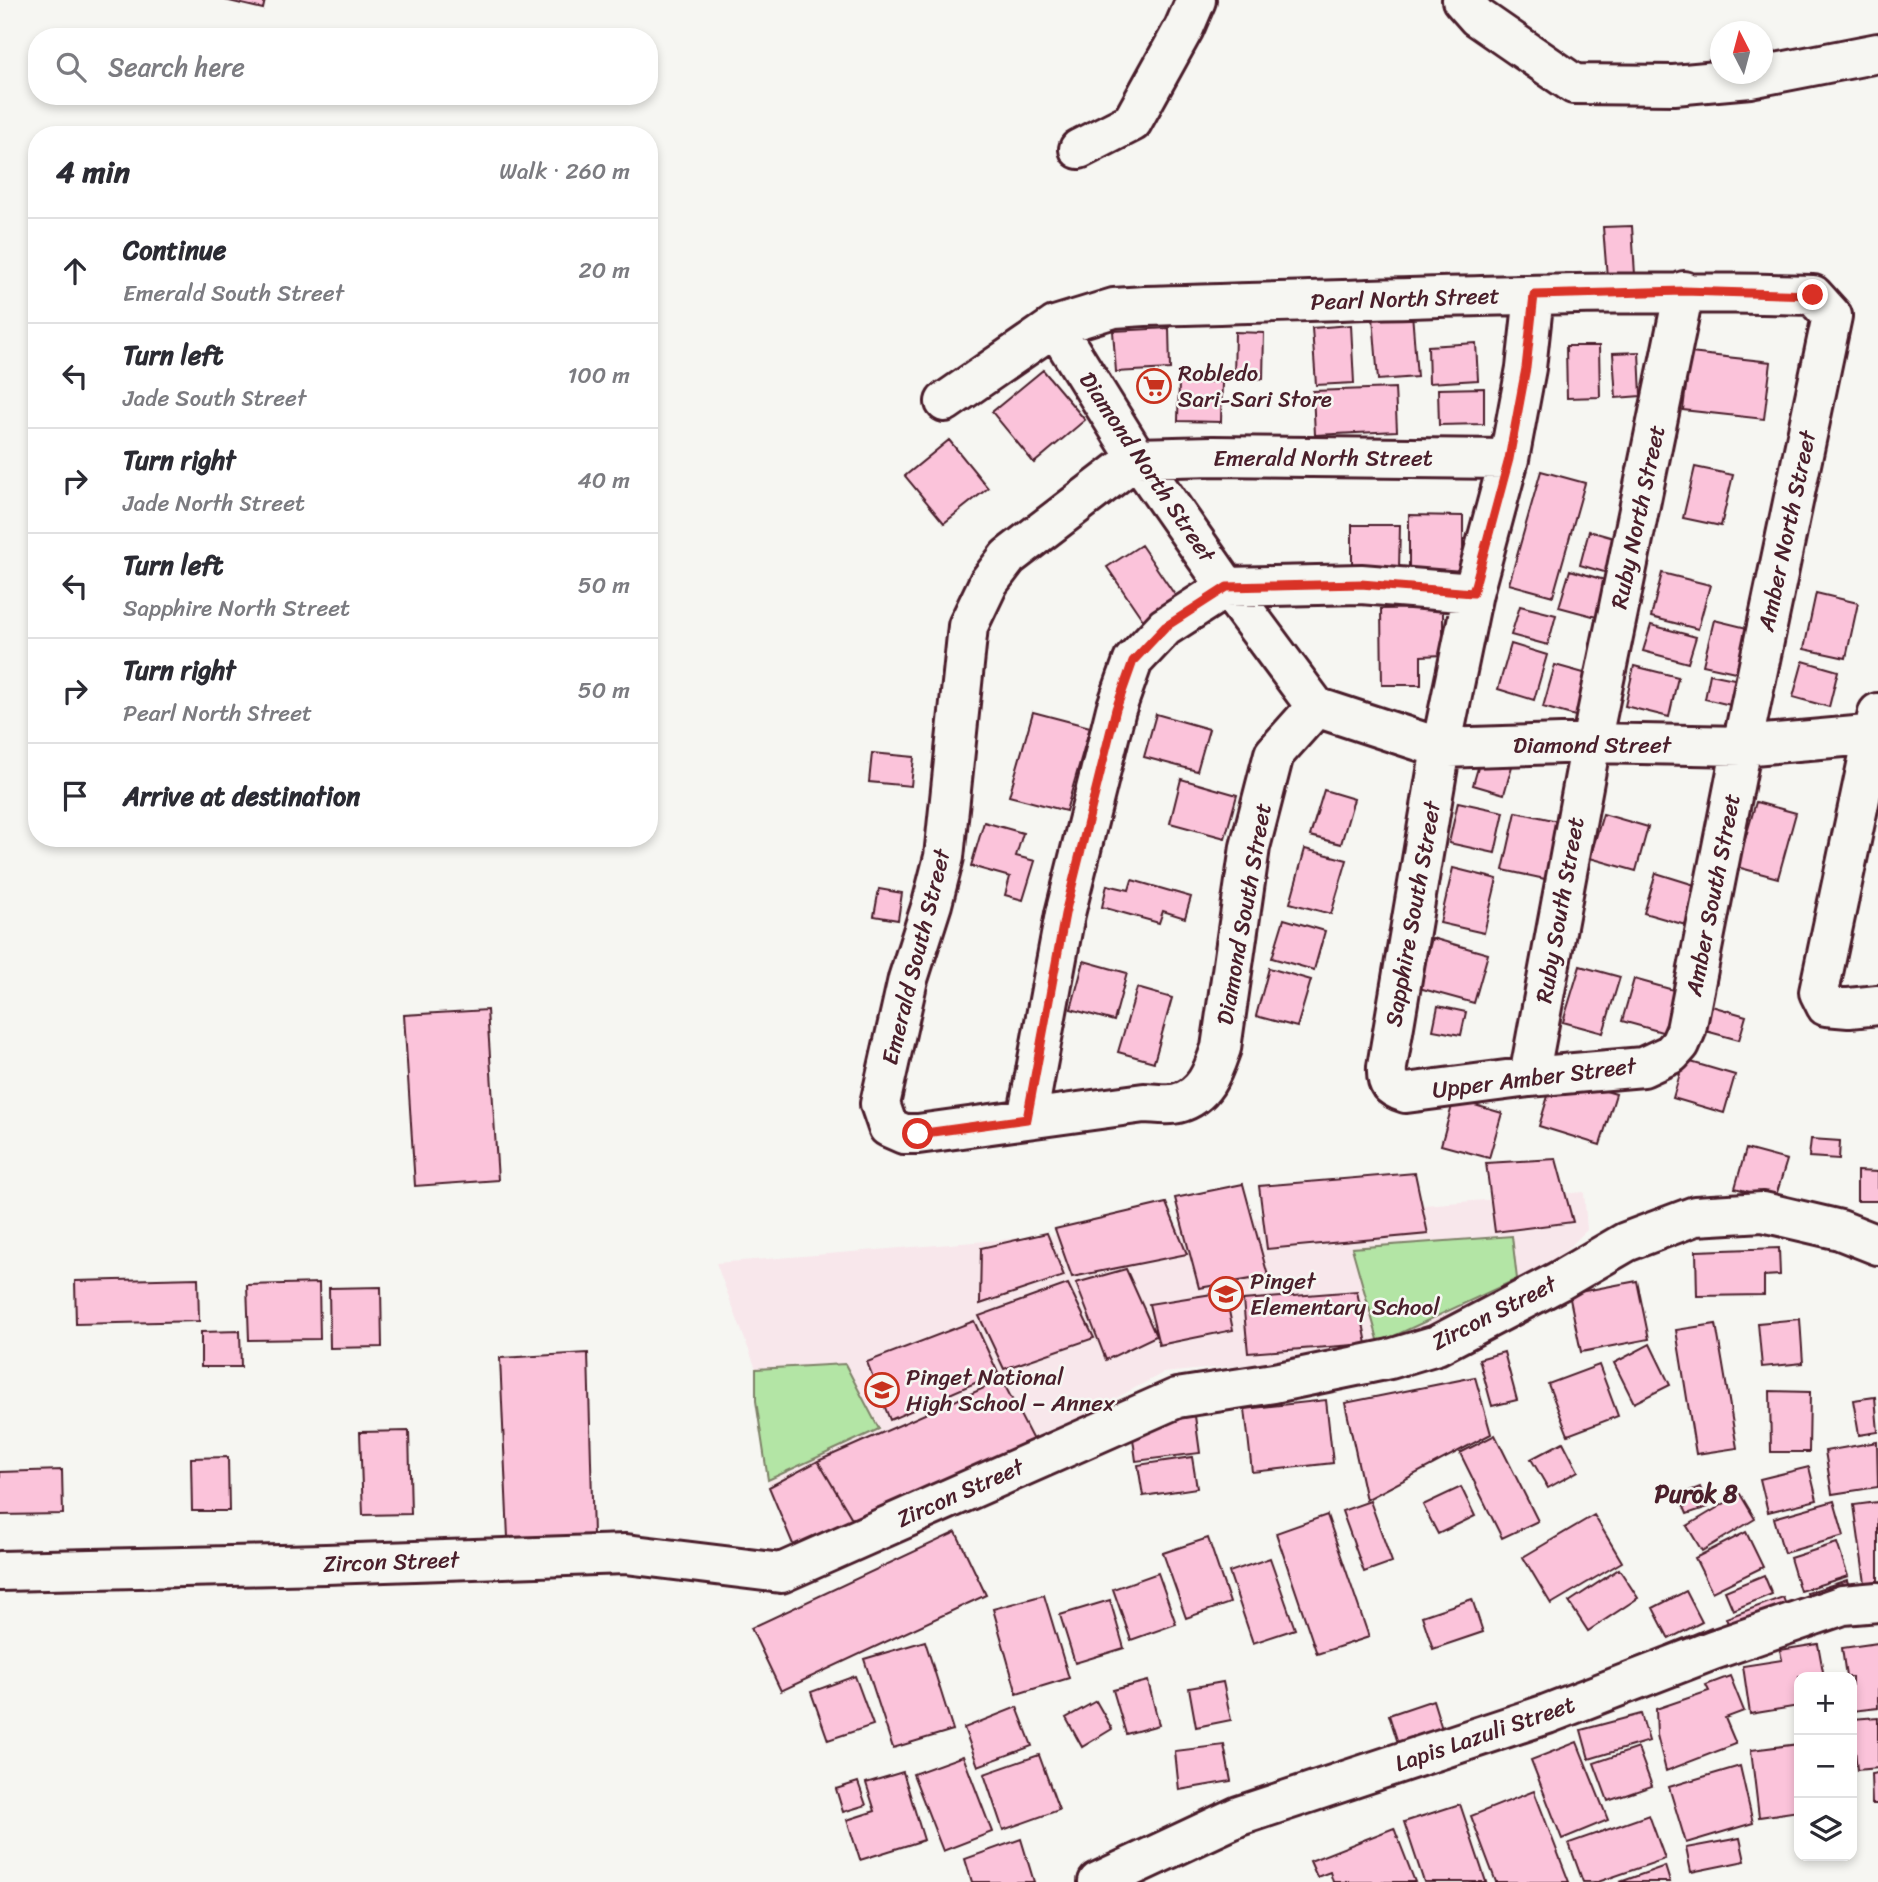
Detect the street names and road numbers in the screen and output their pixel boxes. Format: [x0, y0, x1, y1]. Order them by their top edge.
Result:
street label: Pearl North Street [1310, 275, 1500, 323]
street label: Diamond North Street [1068, 363, 1227, 572]
street label: Ruby North Street [1599, 421, 1677, 613]
street label: Amber North Street [1746, 425, 1829, 636]
street label: Emerald North Street [1213, 438, 1433, 479]
street label: Diamond Street [1513, 725, 1673, 766]
street label: Amber South Street [1673, 790, 1753, 1001]
street label: Sapphire South Street [1373, 796, 1453, 1030]
street label: Diamond South Street [1204, 800, 1284, 1028]
street label: Ruby South Street [1523, 814, 1597, 1006]
street label: Emerald South Street [869, 843, 963, 1069]
street label: Upper Amber Street [1430, 1045, 1640, 1111]
street label: Zircon Street [1424, 1263, 1565, 1362]
street label: Zircon Street [890, 1446, 1032, 1539]
street label: Zircon Street [322, 1539, 461, 1585]
street label: Lapis Lazuli Street [1389, 1684, 1581, 1784]

